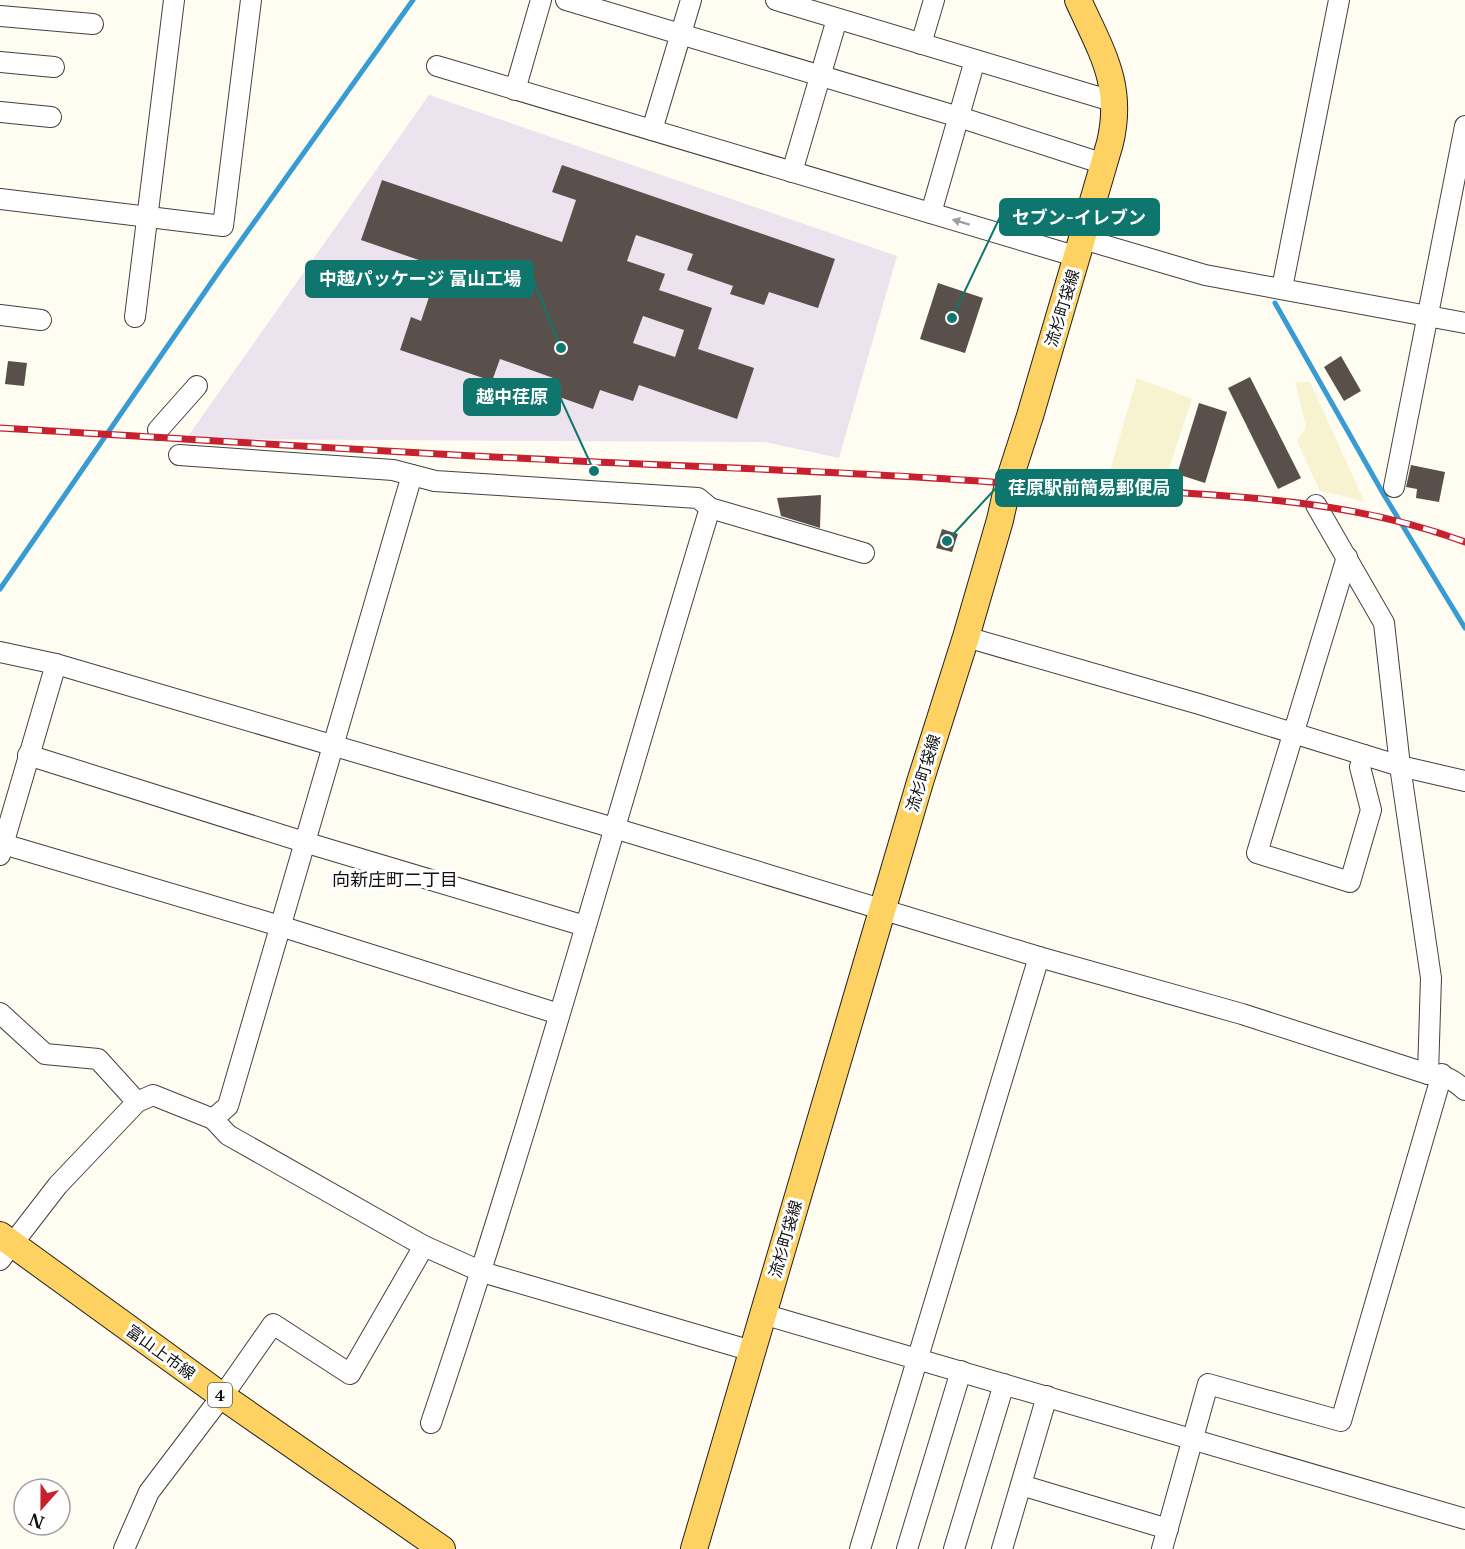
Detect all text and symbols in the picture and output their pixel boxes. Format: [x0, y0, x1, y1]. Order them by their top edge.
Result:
callout: セブン-イレブン [1000, 199, 1159, 235]
text: セブン-イレブン [1012, 207, 1146, 229]
one-way arrow [952, 217, 970, 226]
callout: 中越パッケージ 富山工場 [306, 261, 533, 297]
street label: 流杉町袋線 [1041, 267, 1083, 349]
text: 中越パッケージ 富山工場 [319, 268, 521, 290]
callout: 越中荏原 [464, 379, 560, 415]
text: 越中荏原 [476, 386, 548, 408]
callout: 荏原駅前簡易郵便局 [996, 470, 1182, 506]
text: 荏原駅前簡易郵便局 [1008, 477, 1170, 499]
street label: 流杉町袋線 [902, 732, 944, 814]
district label: 向新庄町二丁目 [332, 869, 458, 891]
street label: 流杉町袋線 [764, 1198, 806, 1280]
street label: 富山上市線 [123, 1320, 199, 1384]
road number: 4 [208, 1383, 232, 1407]
north arrow [12, 1477, 72, 1537]
text: N [26, 1509, 47, 1533]

